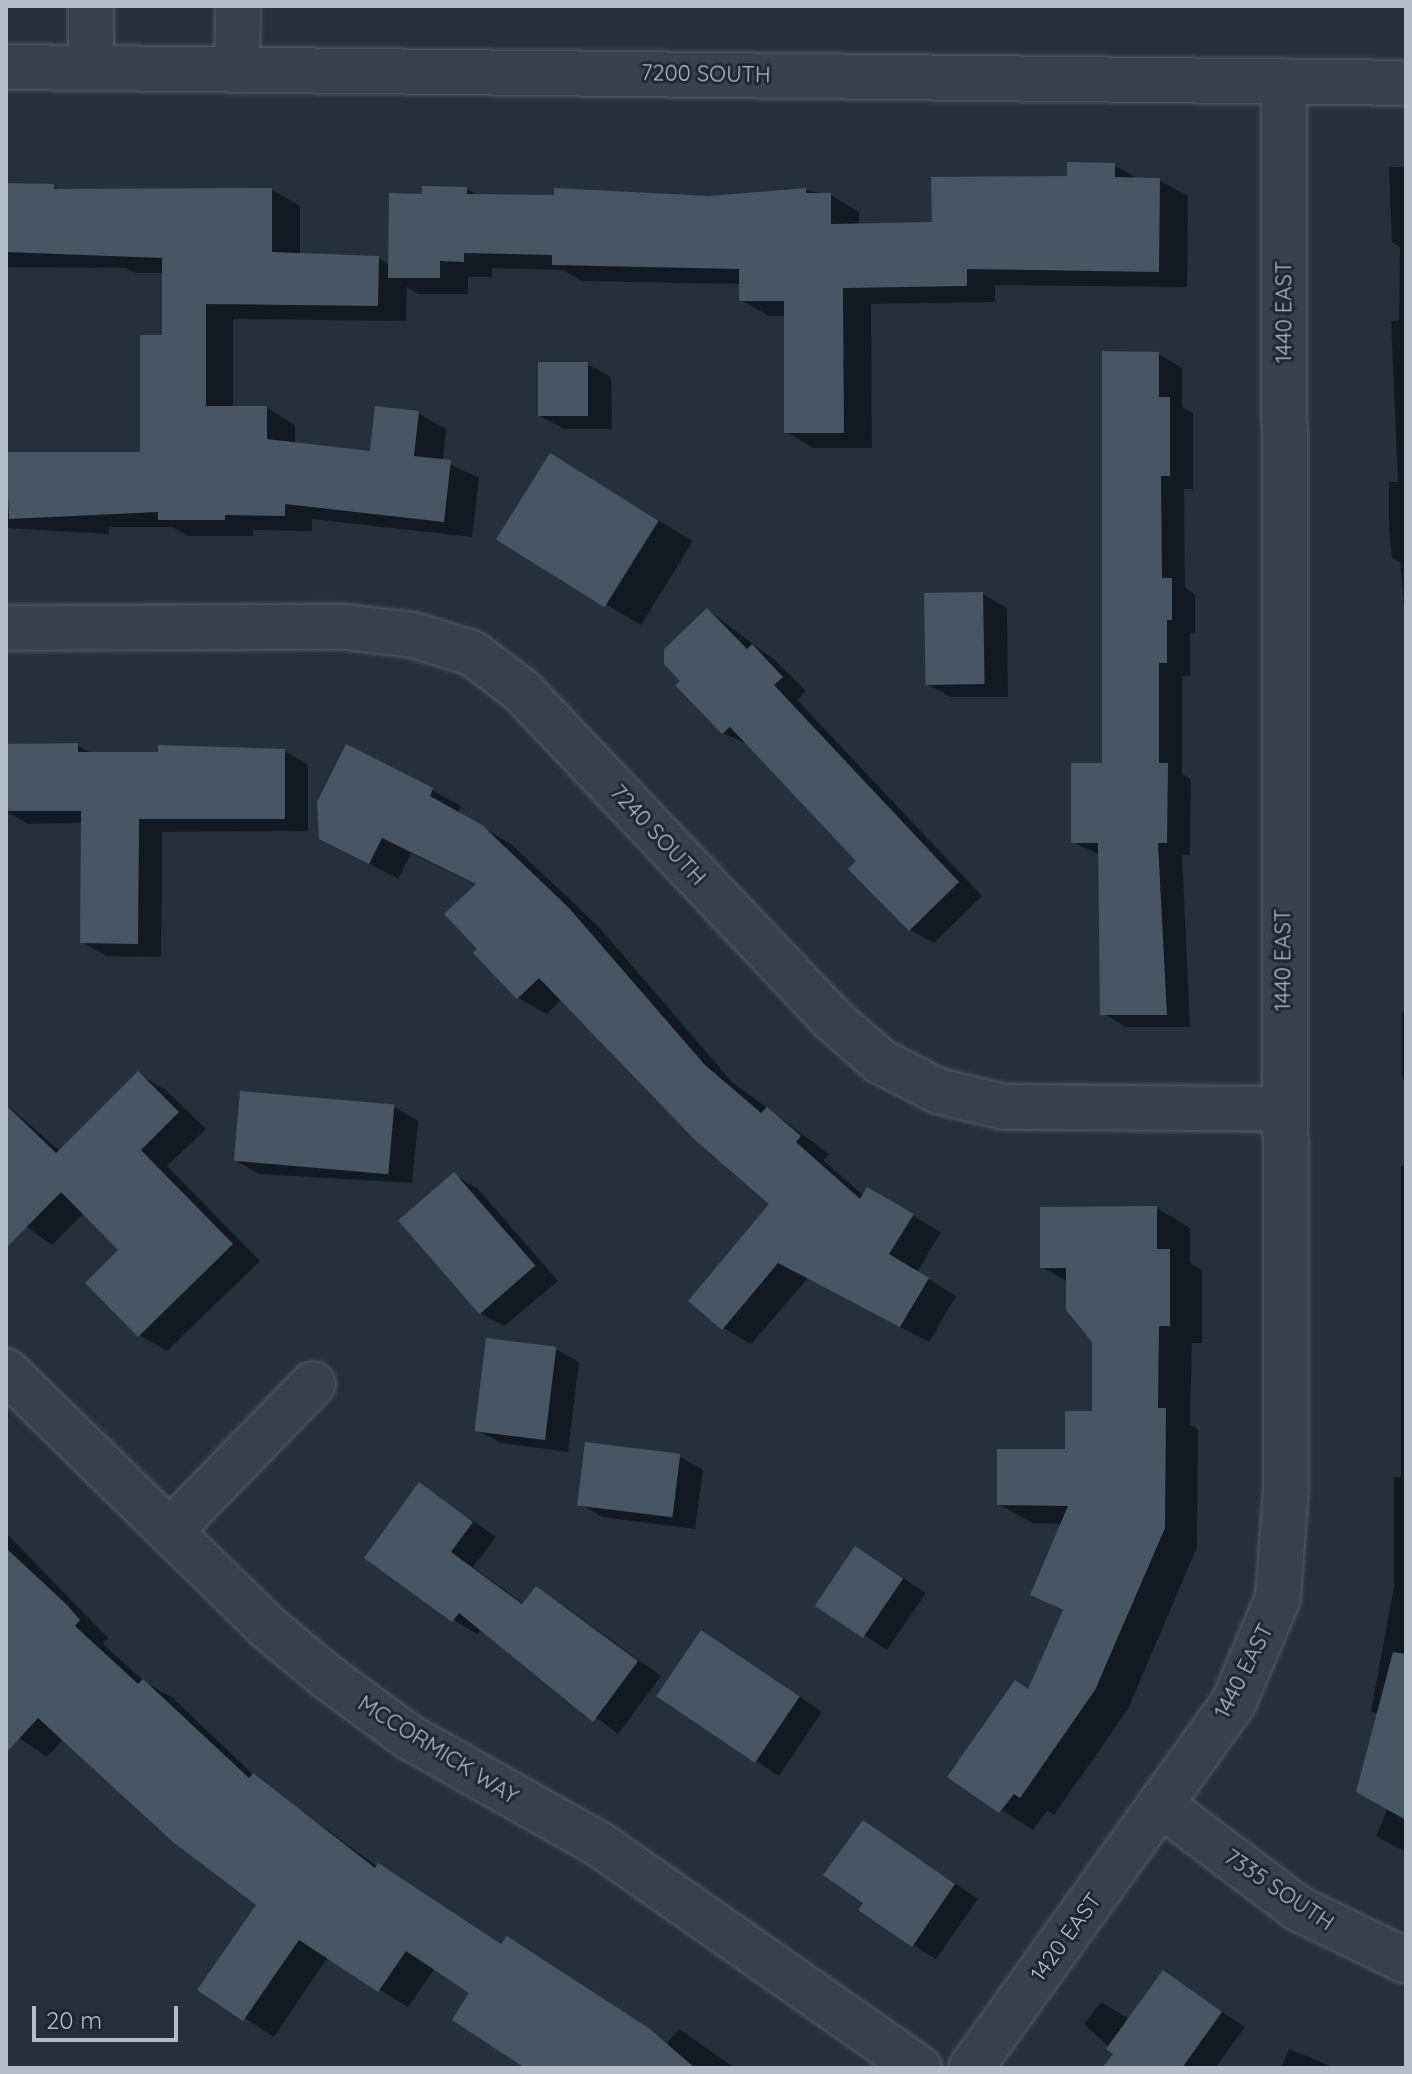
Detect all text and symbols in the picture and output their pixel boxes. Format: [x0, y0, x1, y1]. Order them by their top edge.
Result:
street label: 7200 SOUTH [641, 60, 771, 88]
street label: 1440 EAST [1271, 261, 1297, 363]
street label: 7240 SOUTH [605, 779, 711, 891]
street label: 1440 EAST [1270, 909, 1296, 1011]
street label: 1440 EAST [1209, 1619, 1279, 1723]
street label: MCCORMICK WAY [353, 1690, 523, 1810]
street label: 7335 SOUTH [1219, 1844, 1339, 1936]
street label: 1420 EAST [1025, 1888, 1107, 1986]
scale bar [36, 1990, 182, 2040]
text: 20 m [46, 2005, 102, 2035]

